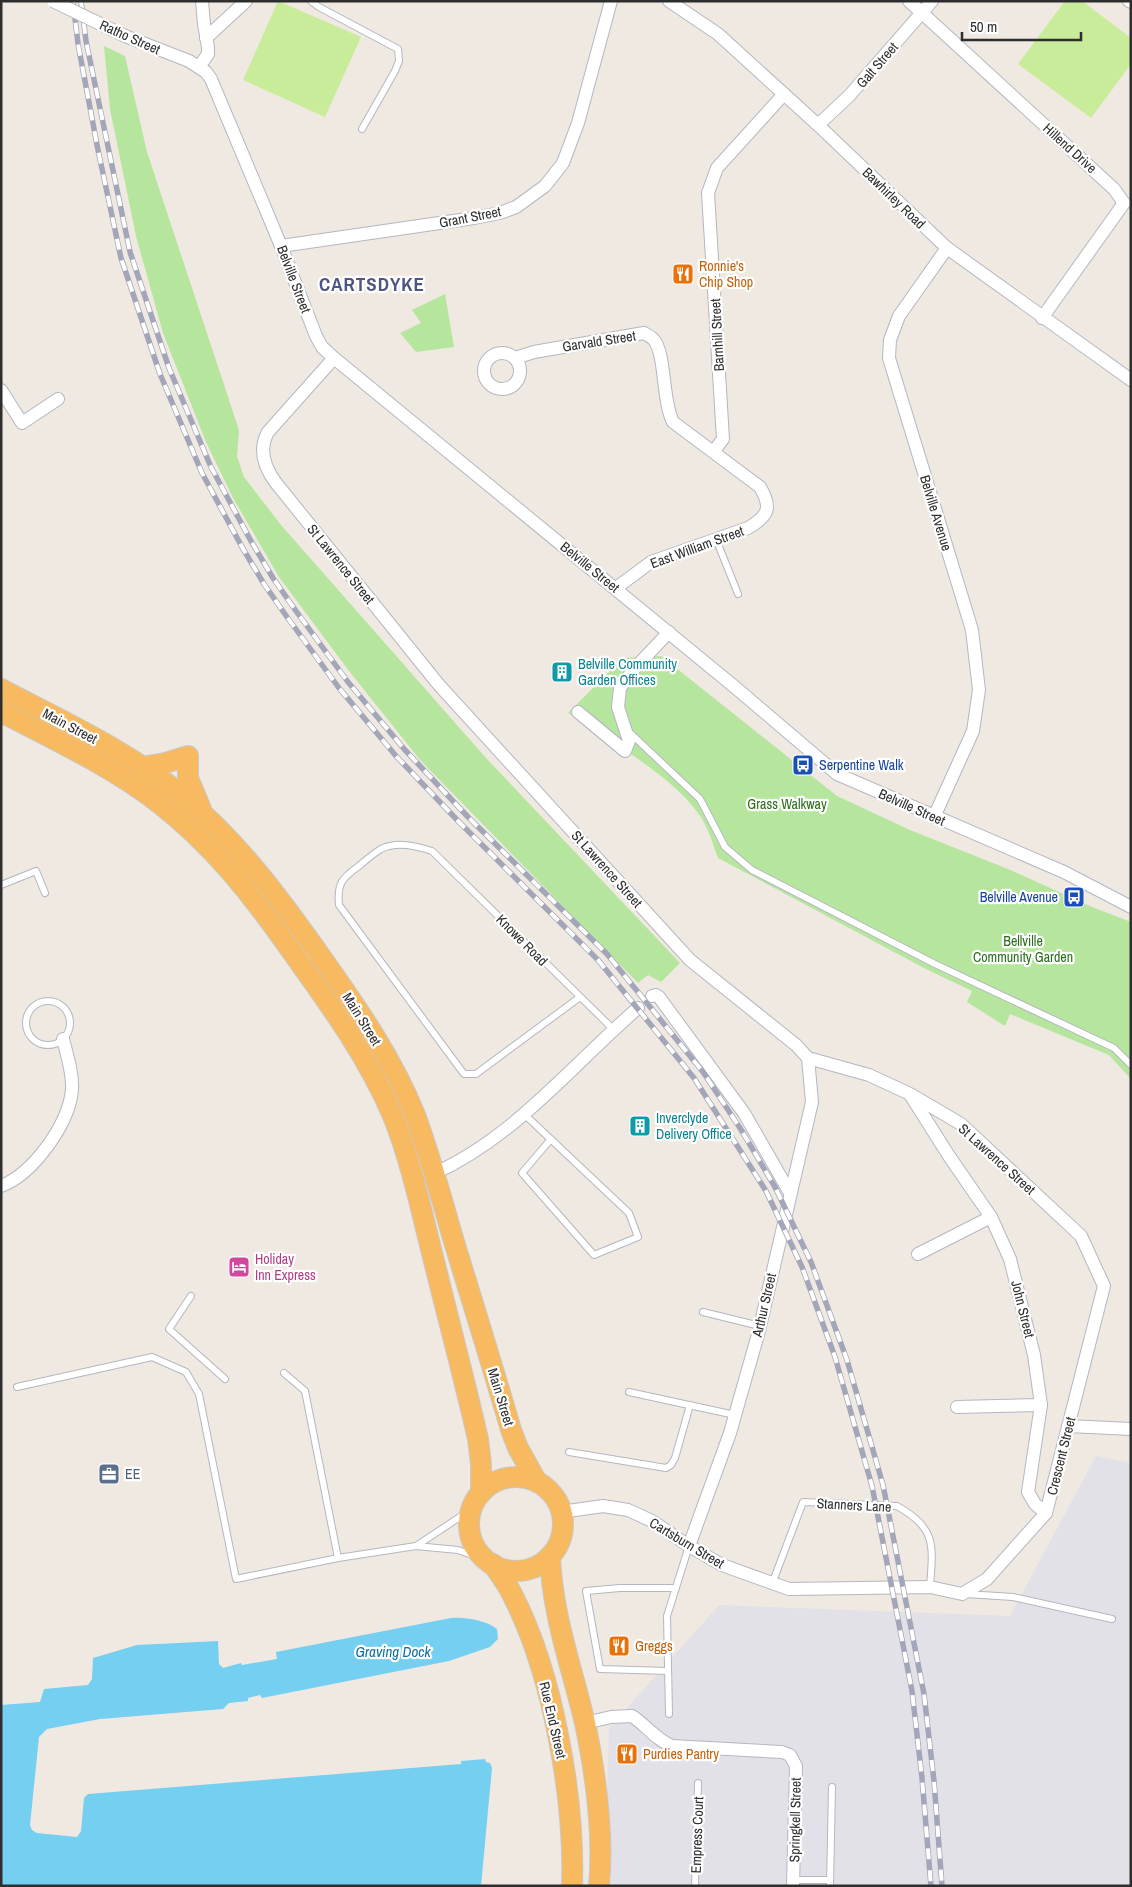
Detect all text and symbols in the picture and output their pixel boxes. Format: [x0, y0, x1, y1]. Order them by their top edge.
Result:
scale bar [962, 10, 1081, 42]
street label: Ratho Street [97, 16, 163, 58]
text: 50 m [970, 16, 997, 37]
street label: Galt Street [852, 38, 902, 92]
street label: Hillend Drive [1039, 119, 1101, 177]
street label: Bawhirley Road [859, 163, 929, 233]
street label: Grant Street [438, 202, 502, 232]
street label: Belville Street [273, 243, 315, 315]
place label: Ronnie's Chip Shop [699, 257, 753, 291]
restaurant icon: Ronnie's Chip Shop [671, 262, 695, 286]
district label: CARTSDYKE [319, 271, 425, 297]
street label: Barnhill Street [706, 298, 728, 372]
street label: Garvald Street [561, 326, 637, 356]
street label: Belville Avenue [916, 473, 956, 553]
street label: St Lawrence Street [303, 520, 379, 608]
street label: East William Street [648, 522, 746, 572]
street label: Belville Street [557, 538, 623, 596]
place label: Belville Community Garden Offices [578, 655, 677, 689]
building icon: Belville Community Garden Offices [550, 660, 574, 684]
street label: Main Street [40, 704, 100, 748]
bus stop icon: Serpentine Walk [791, 753, 815, 777]
place label: Serpentine Walk [819, 756, 904, 774]
street label: Belville Street [876, 784, 948, 830]
park label: Grass Walkway [747, 795, 827, 813]
street label: St Lawrence Street [568, 827, 646, 911]
bus stop icon: Belville Avenue [1062, 885, 1086, 909]
place label: Belville Avenue [980, 888, 1058, 906]
street label: Knowe Road [492, 910, 552, 970]
park label: Bellville Community Garden [973, 932, 1073, 966]
street label: Main Street [339, 989, 385, 1049]
place label: Inverclyde Delivery Office [656, 1109, 732, 1143]
building icon: Inverclyde Delivery Office [628, 1114, 652, 1138]
street label: St Lawrence Street [955, 1120, 1039, 1198]
place label: Holiday Inn Express [255, 1250, 316, 1284]
hotel icon: Holiday Inn Express [227, 1255, 251, 1279]
street label: Arthur Street [748, 1271, 780, 1340]
street label: John Street [1007, 1278, 1039, 1340]
street label: Main Street [484, 1366, 518, 1428]
street label: Crescent Street [1043, 1415, 1079, 1497]
office icon: EE [97, 1462, 121, 1486]
place label: EE [125, 1465, 140, 1483]
street label: Stanners Lane [816, 1494, 892, 1516]
street label: Cartsburn Street [646, 1514, 728, 1572]
restaurant icon: Greggs [607, 1634, 631, 1658]
place label: Greggs [635, 1637, 673, 1655]
water label: Graving Dock [355, 1641, 431, 1662]
street label: Rue End Street [535, 1680, 571, 1760]
restaurant icon: Purdies Pantry [615, 1742, 639, 1766]
place label: Purdies Pantry [643, 1745, 719, 1763]
street label: Springkell Street [785, 1777, 805, 1863]
street label: Empress Court [687, 1796, 707, 1874]

